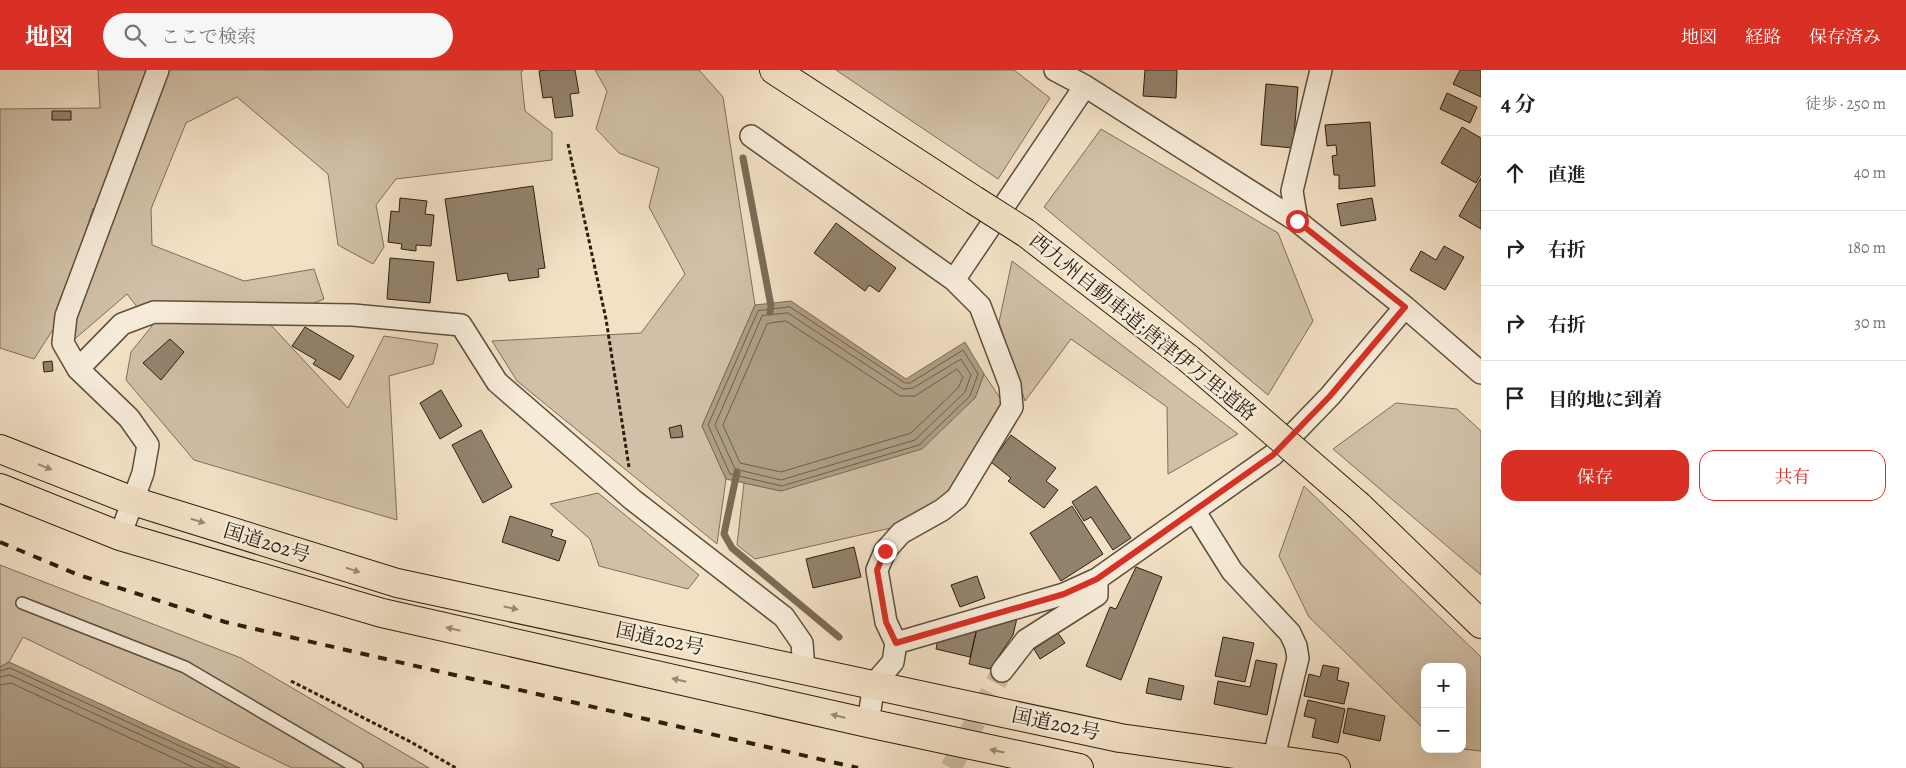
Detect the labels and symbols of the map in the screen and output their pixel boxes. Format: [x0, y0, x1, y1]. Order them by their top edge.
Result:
route start [1286, 210, 1309, 233]
street label: 西九州自動車道;唐津伊万里道路 [1024, 227, 1262, 427]
one-way arrow [38, 463, 52, 471]
street label: 国道202号 [220, 517, 314, 569]
one-way arrow [191, 518, 206, 526]
route end [874, 540, 897, 563]
one-way arrow [346, 566, 361, 574]
one-way arrow [504, 604, 520, 612]
street label: 国道202号 [613, 616, 707, 662]
one-way arrow [445, 625, 460, 633]
one-way arrow [672, 676, 687, 684]
street label: 国道202号 [1009, 701, 1103, 747]
one-way arrow [830, 712, 845, 720]
one-way arrow [988, 746, 1004, 754]

